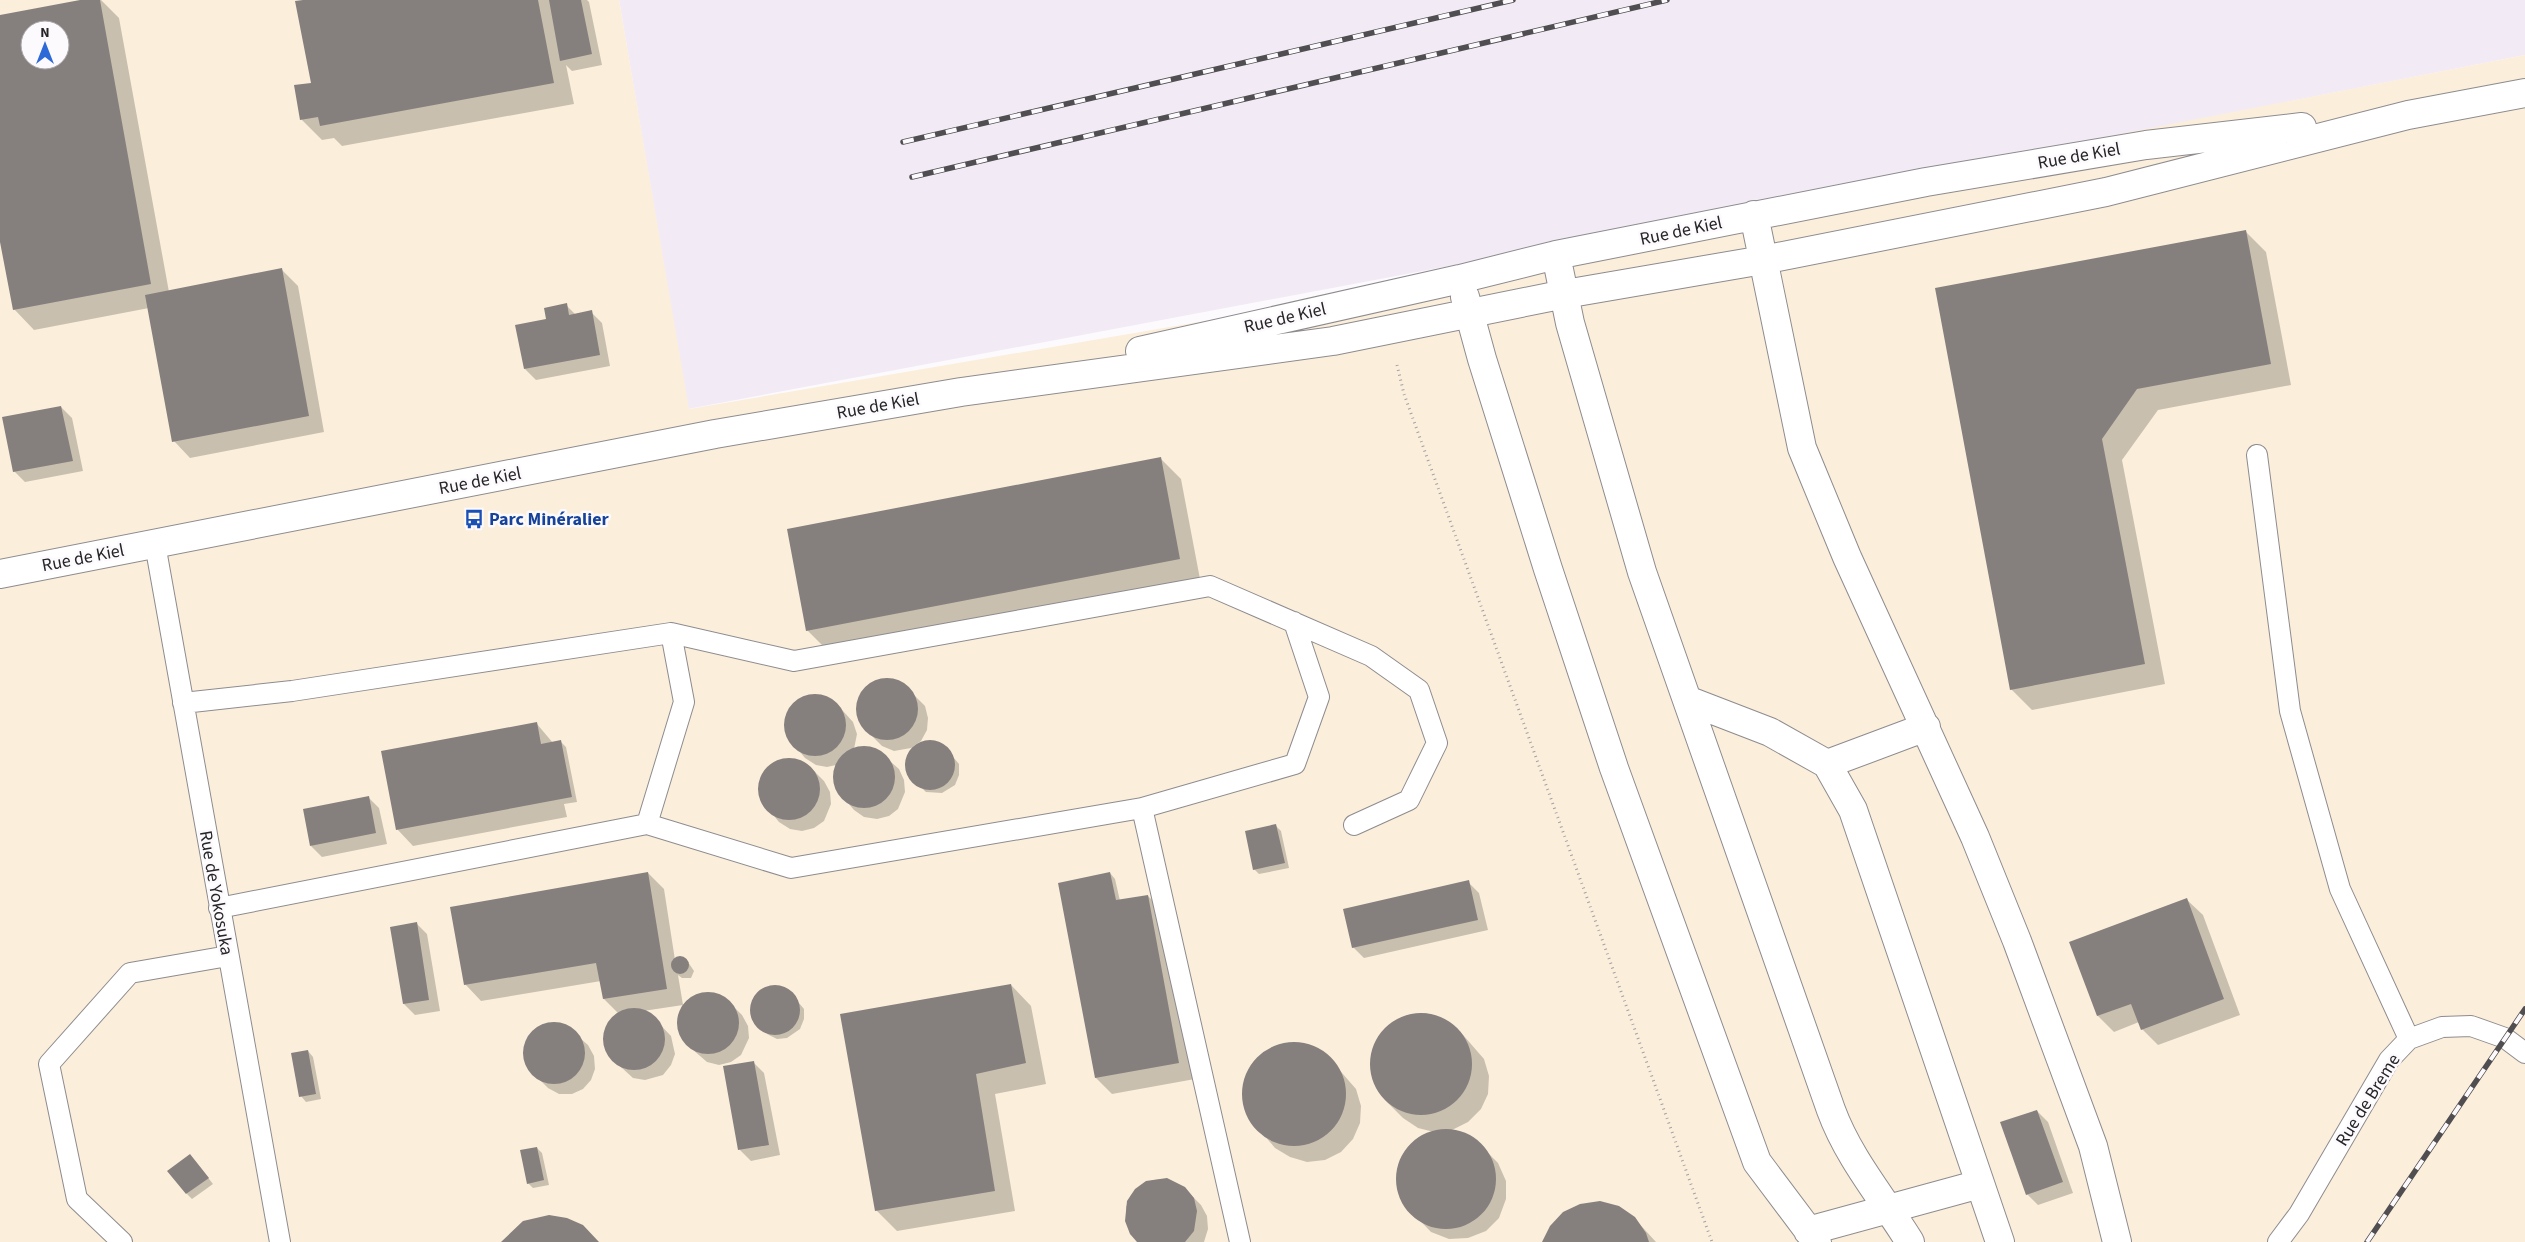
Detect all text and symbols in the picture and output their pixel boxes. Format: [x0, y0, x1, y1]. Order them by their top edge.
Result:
north arrow [20, 20, 70, 70]
text: N [40, 23, 50, 43]
street label: Rue de Kiel [2036, 136, 2122, 176]
street label: Rue de Kiel [1638, 210, 1724, 252]
street label: Rue de Kiel [1242, 296, 1328, 340]
street label: Rue de Kiel [835, 386, 921, 426]
street label: Rue de Kiel [437, 461, 523, 501]
place label: Parc Minéralier [489, 507, 610, 532]
bus stop icon: Parc Minéralier [463, 508, 485, 530]
street label: Rue de Kiel [40, 538, 126, 578]
street label: Rue de Yokosuka [193, 829, 239, 957]
street label: Rue de Breme [2330, 1049, 2406, 1151]

